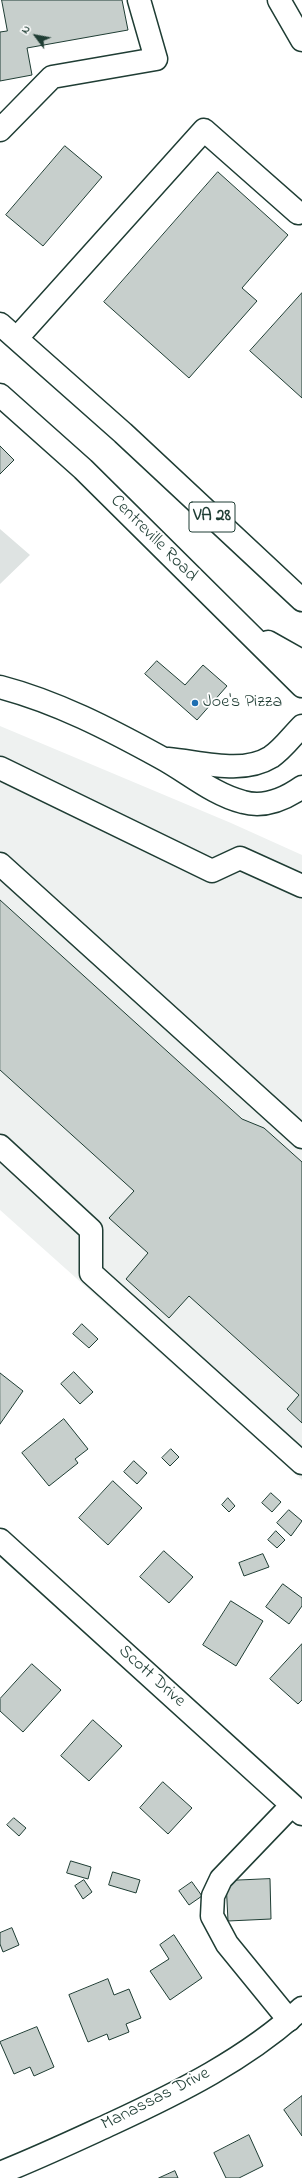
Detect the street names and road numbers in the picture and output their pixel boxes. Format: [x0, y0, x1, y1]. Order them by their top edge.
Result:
street label: Centreville Road [105, 491, 201, 587]
road number: VA 28 [189, 502, 235, 532]
street label: Scott Drive [113, 1641, 189, 1713]
street label: Manassas Drive [98, 2063, 214, 2137]

